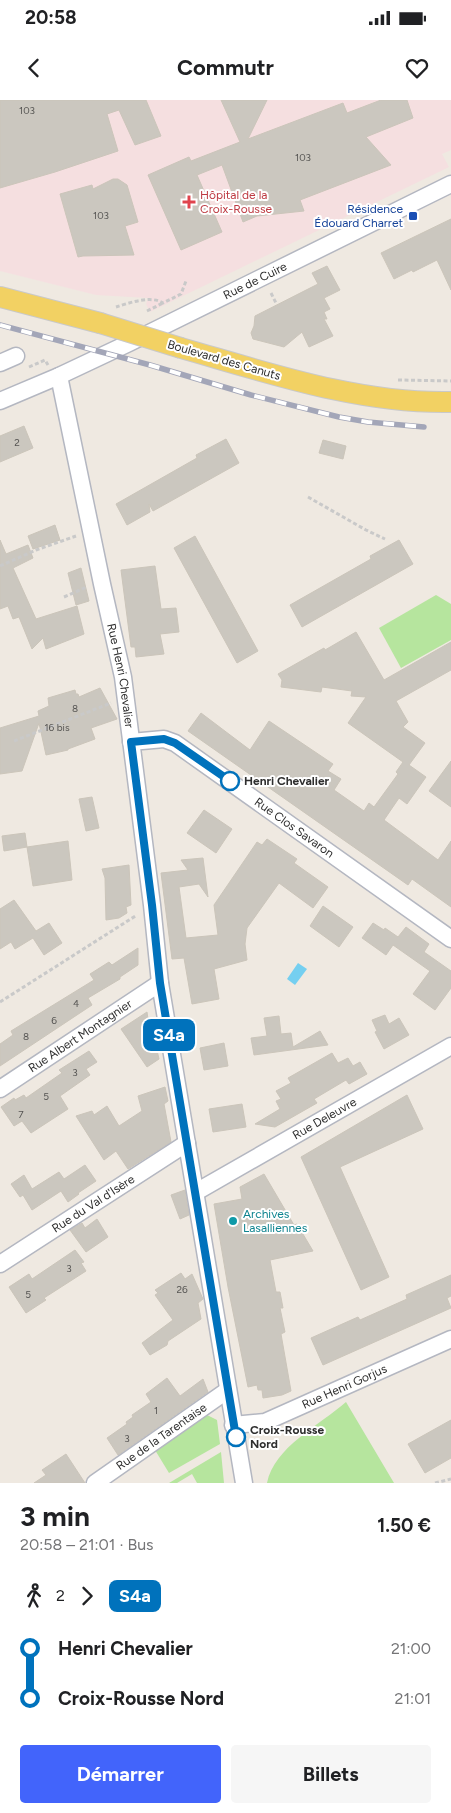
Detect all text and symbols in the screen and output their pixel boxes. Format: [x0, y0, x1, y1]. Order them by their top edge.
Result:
text: 20:58 [25, 6, 77, 29]
icon: back [20, 54, 48, 82]
text: Commutr [177, 54, 274, 81]
icon: heart [403, 54, 431, 82]
house number: 103 [19, 104, 35, 117]
house number: 103 [295, 151, 311, 164]
place label: Hôpital de la Croix-Rousse [200, 188, 273, 216]
marker: Hôpital de la Croix-Rousse [182, 195, 196, 209]
place label: Résidence Édouard Charret [314, 202, 403, 230]
house number: 103 [93, 209, 109, 222]
marker: Résidence Édouard Charret [407, 210, 419, 222]
street label: Rue de Cuire [221, 259, 289, 302]
street label: Boulevard des Canuts [166, 337, 282, 383]
house number: 2 [14, 436, 20, 449]
street label: Rue Henri Chevalier [104, 622, 136, 729]
house number: 8 [72, 702, 78, 715]
house number: 16 bis [44, 721, 70, 734]
marker: Henri Chevalier [220, 771, 240, 791]
place label: Henri Chevalier [244, 774, 330, 788]
street label: Rue Clos Savaron [252, 795, 337, 861]
street label: Rue Albert Montagnier [26, 997, 134, 1075]
house number: 4 [73, 997, 79, 1010]
house number: 6 [51, 1014, 57, 1027]
line badge: S4a [140, 1019, 198, 1051]
text: S4a [153, 1024, 185, 1046]
house number: 8 [23, 1030, 29, 1043]
house number: 3 [72, 1066, 78, 1079]
house number: 5 [43, 1090, 49, 1103]
street label: Rue Deleuvre [290, 1094, 359, 1142]
house number: 7 [18, 1108, 24, 1121]
street label: Rue du Val d'Isère [49, 1172, 137, 1236]
place label: Archives Lasalliennes [243, 1207, 308, 1235]
marker: Archives Lasalliennes [227, 1215, 239, 1227]
house number: 3 [66, 1262, 72, 1275]
house number: 26 [176, 1283, 188, 1296]
house number: 5 [25, 1288, 31, 1301]
street label: Rue Henri Gorjus [300, 1361, 389, 1412]
street label: Rue de la Tarentaise [114, 1400, 210, 1473]
house number: 1 [154, 1404, 158, 1417]
place label: Croix-Rousse Nord [250, 1423, 324, 1451]
marker: Croix-Rousse Nord [226, 1427, 246, 1447]
house number: 3 [124, 1432, 130, 1445]
text: 3 min [20, 1499, 90, 1533]
text: 1.50 € [377, 1514, 431, 1537]
text: 20:58 – 21:01 · Bus [20, 1535, 154, 1554]
icon: walk [20, 1582, 48, 1610]
icon: forward [73, 1582, 101, 1610]
text: S4a [119, 1585, 151, 1607]
text: 2 [56, 1586, 65, 1605]
text: Henri Chevalier [58, 1637, 193, 1660]
text: 21:00 [391, 1639, 431, 1658]
text: Croix-Rousse Nord [58, 1687, 224, 1710]
text: 21:01 [395, 1689, 431, 1708]
button: Démarrer [20, 1745, 221, 1803]
button: Billets [231, 1745, 431, 1803]

